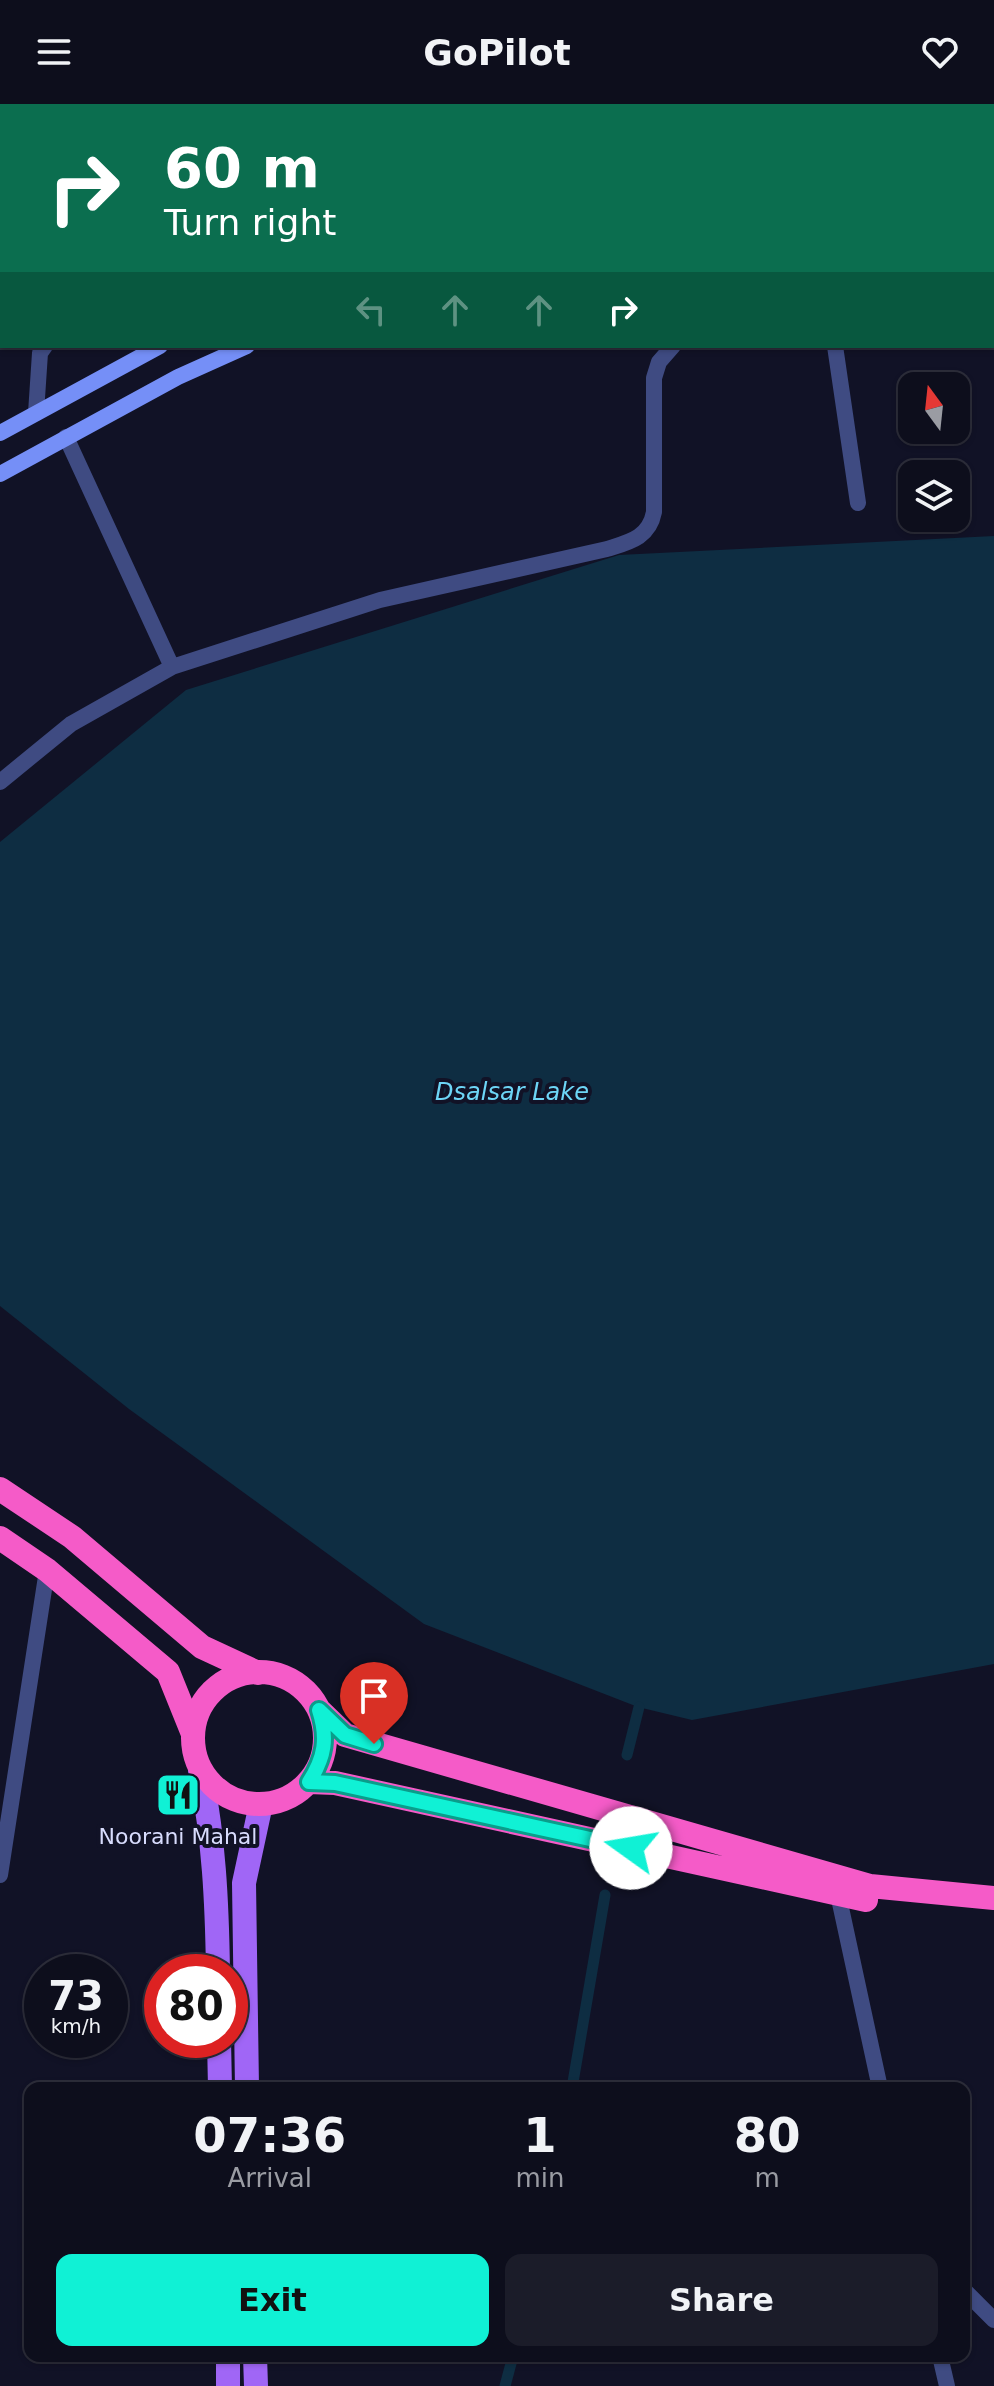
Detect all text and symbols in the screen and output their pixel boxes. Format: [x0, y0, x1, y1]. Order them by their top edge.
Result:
icon: menu [32, 30, 76, 74]
icon: heart [918, 30, 962, 74]
text: GoPilot [423, 32, 571, 73]
text: 60 m [164, 135, 320, 200]
icon: right [32, 136, 136, 240]
text: Turn right [164, 202, 336, 243]
icon: left [349, 288, 393, 332]
icon: ahead [433, 288, 477, 332]
icon: ahead [517, 288, 561, 332]
icon: right [601, 288, 645, 332]
north arrow [898, 372, 970, 444]
map controls [898, 372, 970, 532]
button: layers [898, 460, 970, 532]
water label: Dsalsar Lake [435, 1078, 589, 1106]
pin [340, 1662, 408, 1744]
icon: arrive [352, 1674, 396, 1718]
restaurant icon: Noorani Mahal [154, 1771, 202, 1819]
position arrow [589, 1806, 673, 1890]
place label: Noorani Mahal [99, 1824, 257, 1849]
speed limit sign: 80 [144, 1954, 248, 2058]
text: 73 [48, 1973, 104, 2019]
text: km/h [51, 2014, 101, 2038]
text: 07:36 [193, 2107, 346, 2163]
text: 1 [523, 2107, 557, 2163]
text: 80 [734, 2107, 801, 2163]
text: Arrival [228, 2163, 312, 2193]
text: min [515, 2163, 565, 2193]
text: m [755, 2163, 780, 2193]
button: Exit [56, 2254, 489, 2346]
button: Share [505, 2254, 938, 2346]

